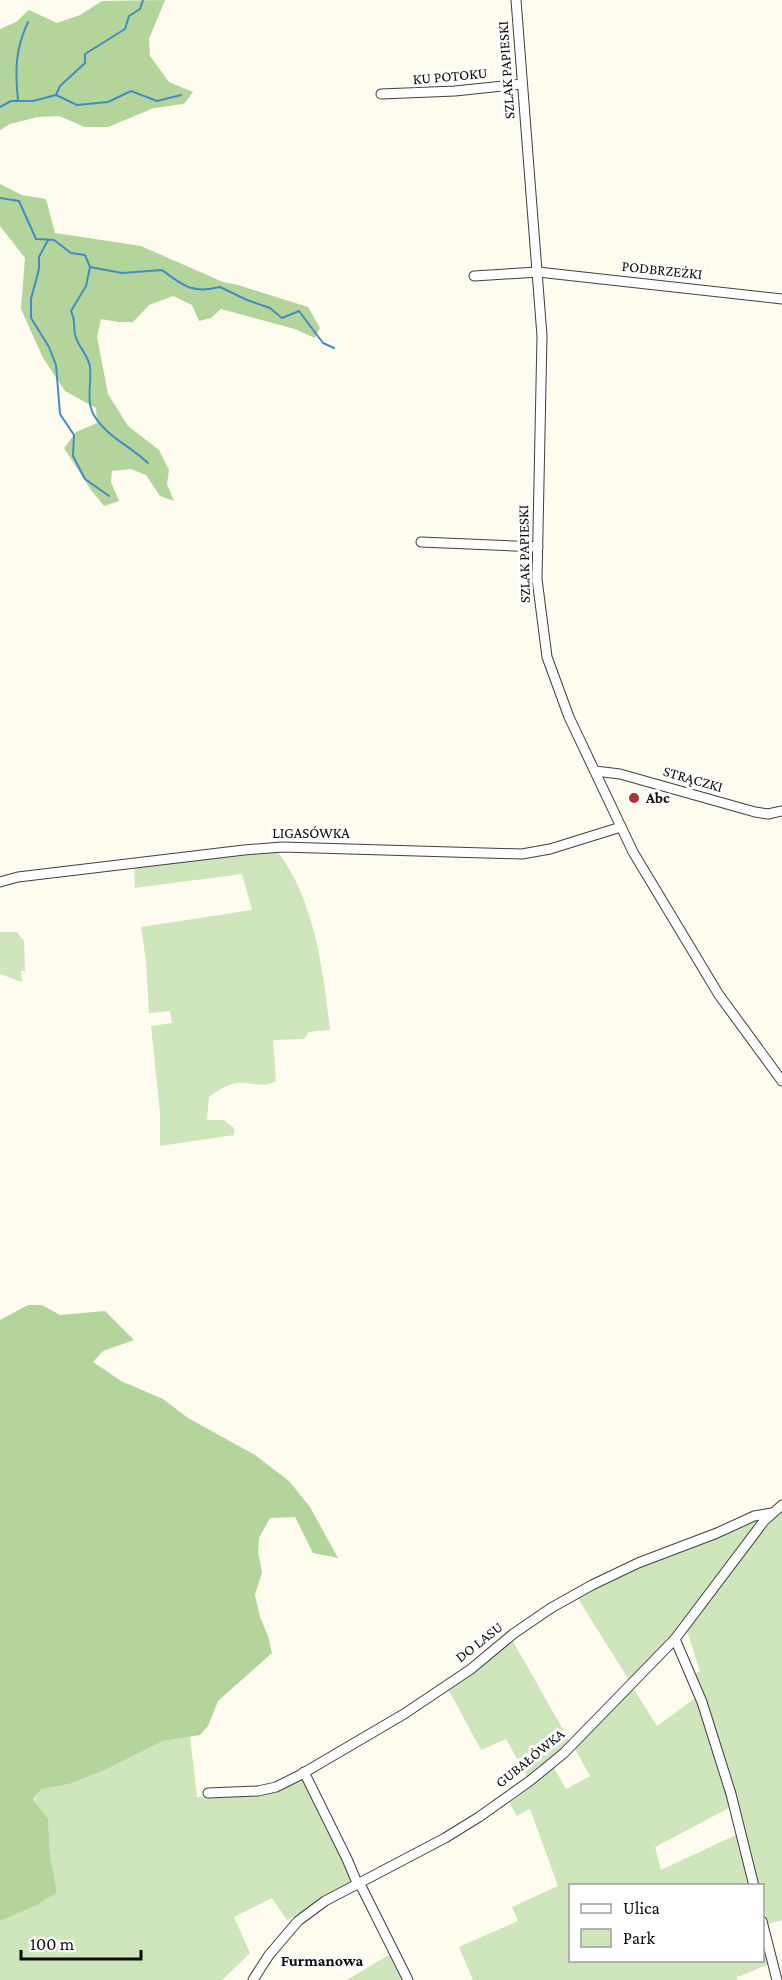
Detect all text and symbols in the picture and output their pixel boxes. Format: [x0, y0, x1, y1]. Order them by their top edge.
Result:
street label: SZLAK PAPIESKI [495, 20, 517, 120]
street label: KU POTOKU [412, 65, 488, 87]
street label: PODBRZEŻKI [621, 258, 703, 282]
street label: SZLAK PAPIESKI [515, 505, 533, 603]
street label: STRĄCZKI [661, 763, 725, 796]
place label: Abc [645, 790, 670, 806]
marker: Abc [627, 791, 641, 805]
street label: LIGASÓWKA [272, 825, 350, 841]
street label: DO LASU [452, 1618, 506, 1665]
street label: GUBAŁÓWKA [492, 1725, 568, 1791]
legend [569, 1884, 764, 1962]
text: Ulica [623, 1898, 660, 1918]
scale bar [21, 1923, 141, 1961]
text: Park [623, 1928, 655, 1948]
text: 100 m [30, 1934, 75, 1954]
district label: Furmanowa [281, 1952, 364, 1969]

